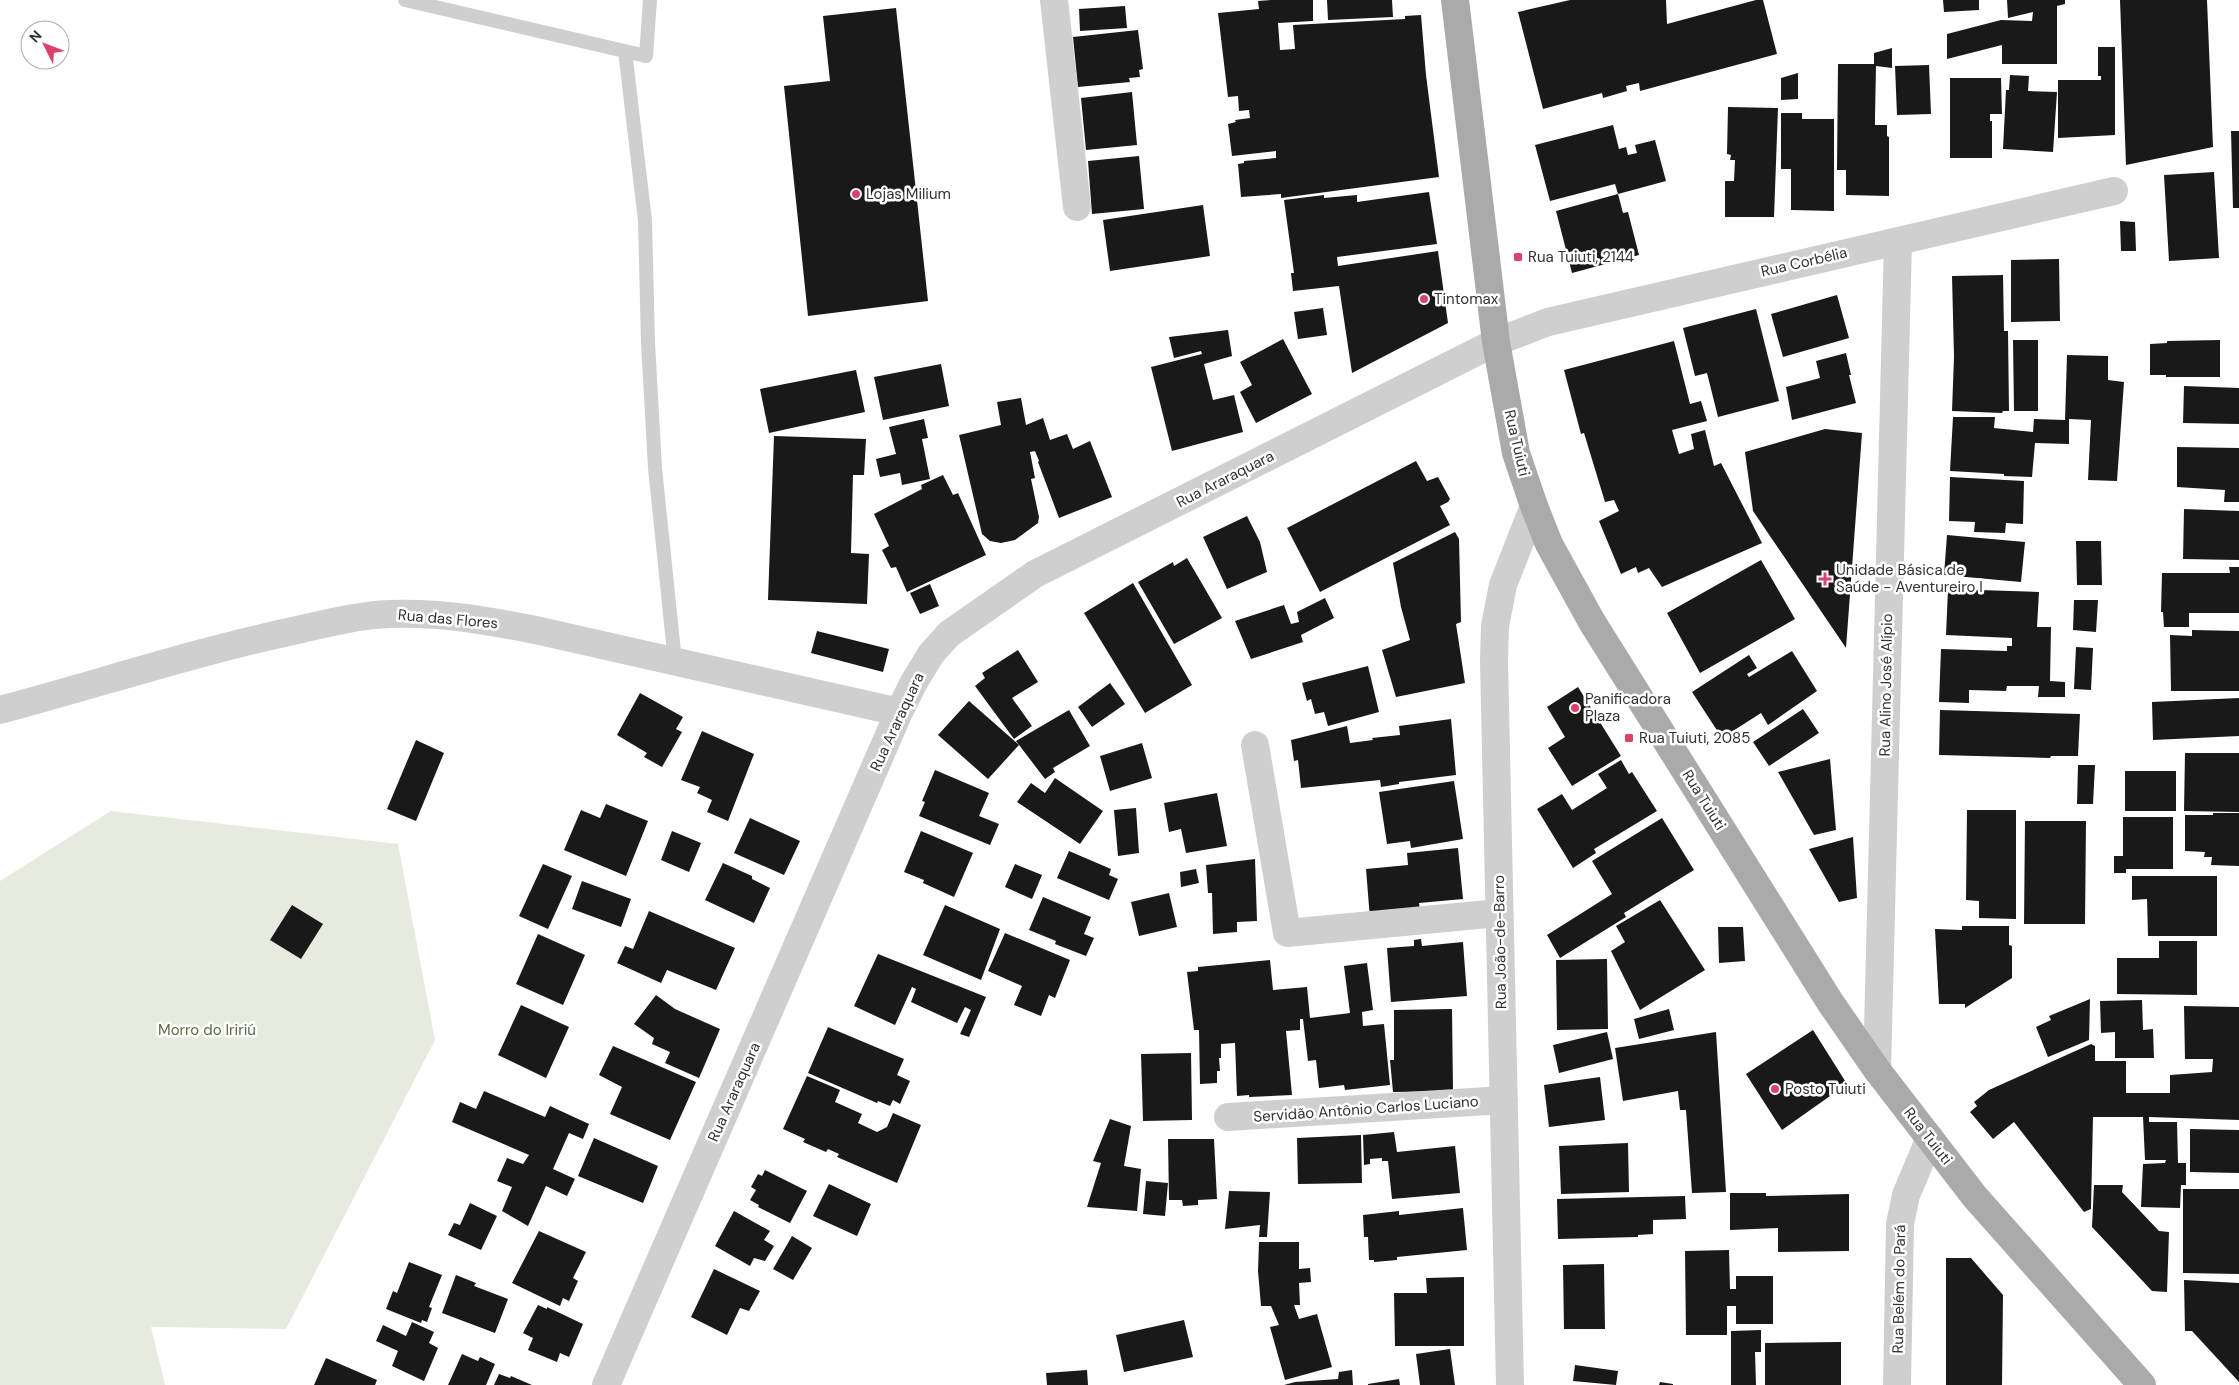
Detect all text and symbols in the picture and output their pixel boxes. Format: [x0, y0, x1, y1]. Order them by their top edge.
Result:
north arrow [20, 20, 70, 70]
text: N [25, 26, 45, 46]
place label: Lojas Milium [866, 184, 951, 204]
marker: Lojas Milium [850, 188, 862, 200]
street label: Rua Corbélia [1759, 242, 1849, 282]
place label: Rua Tuiuti, 2144 [1528, 247, 1634, 267]
marker: Rua Tuiuti, 2144 [1512, 251, 1524, 263]
place label: Tintomax [1434, 289, 1499, 309]
marker: Tintomax [1418, 293, 1430, 305]
street label: Rua Tuiuti [1500, 408, 1534, 478]
street label: Rua Araraquara [1173, 446, 1277, 512]
place label: Unidade Básica de Saúde - Aventureiro I [1836, 560, 1983, 597]
marker: Unidade Básica de Saúde - Aventureiro I [1818, 572, 1832, 586]
street label: Rua das Flores [397, 605, 499, 633]
street label: Rua Alino José Alípio [1875, 613, 1897, 757]
street label: Rua Araraquara [865, 669, 929, 775]
place label: Panificadora Plaza [1585, 689, 1671, 726]
marker: Panificadora Plaza [1569, 702, 1581, 714]
place label: Rua Tuiuti, 2085 [1639, 728, 1750, 748]
marker: Rua Tuiuti, 2085 [1623, 732, 1635, 744]
street label: Rua Tuiuti [1678, 766, 1730, 834]
street label: Rua João-de-Barro [1489, 875, 1511, 1009]
park label: Morro do Iririú [158, 1020, 256, 1040]
street label: Rua Araraquara [703, 1039, 765, 1145]
place label: Posto Tuiuti [1785, 1079, 1866, 1099]
marker: Posto Tuiuti [1769, 1083, 1781, 1095]
street label: Servidão Antônio Carlos Luciano [1253, 1091, 1479, 1127]
street label: Rua Tuiuti [1899, 1103, 1957, 1169]
street label: Rua Belém do Pará [1888, 1224, 1910, 1354]

